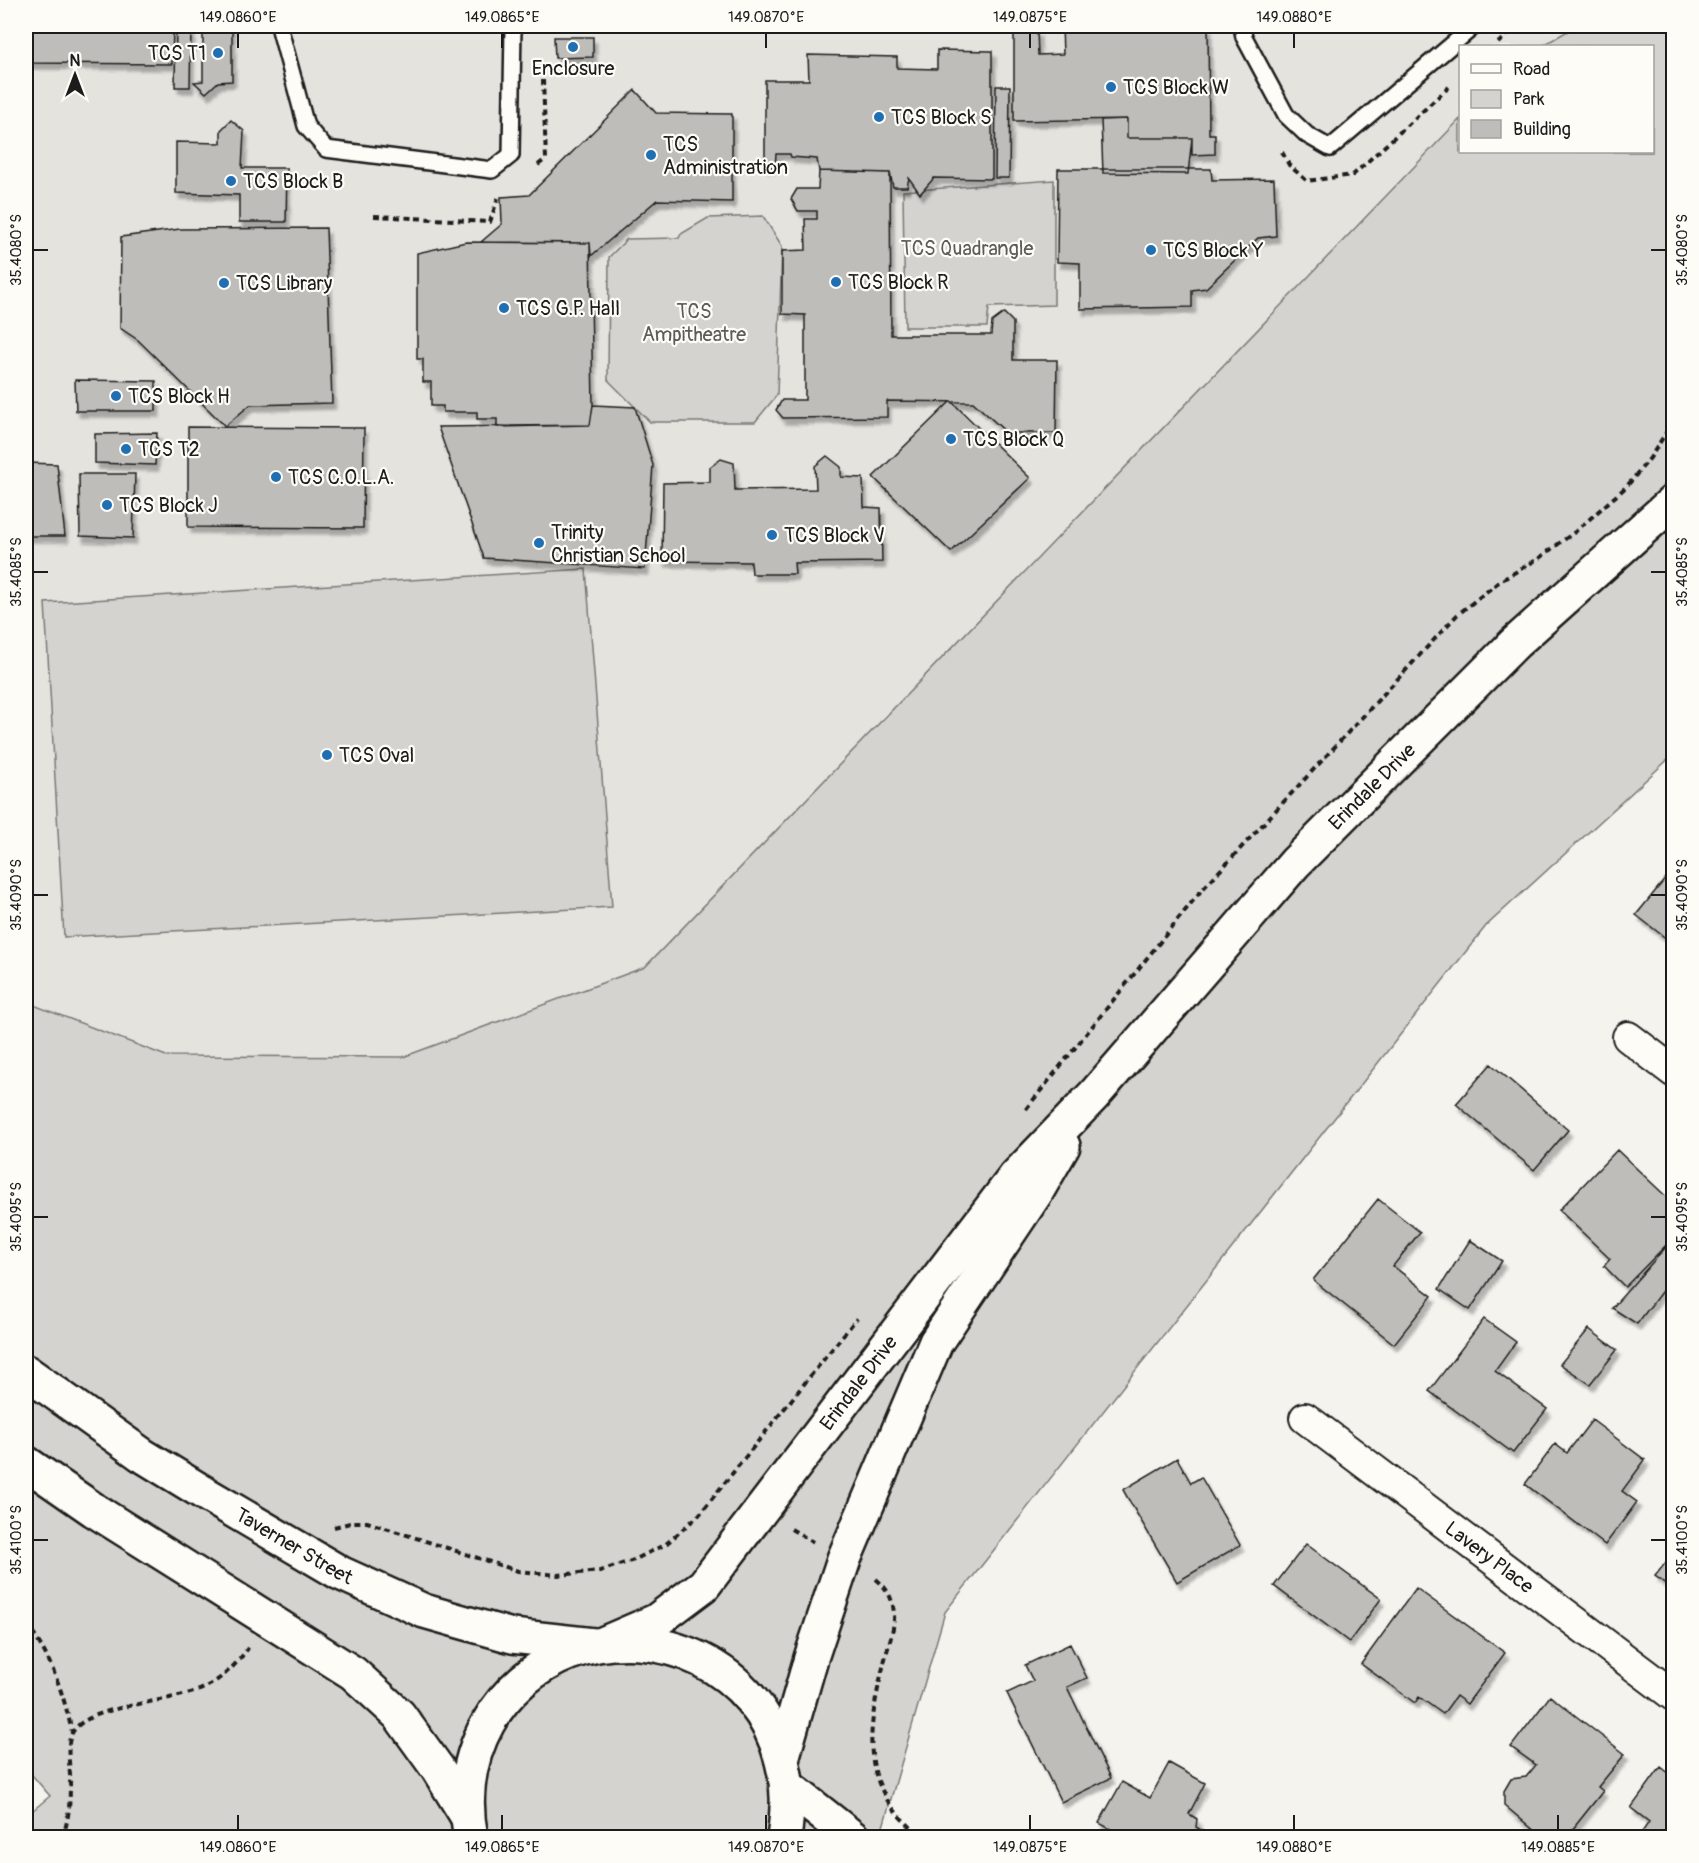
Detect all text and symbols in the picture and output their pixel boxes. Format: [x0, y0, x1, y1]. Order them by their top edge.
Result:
text: 149.0860°E [200, 8, 277, 27]
text: 149.0865°E [465, 8, 539, 27]
text: 149.0870°E [728, 8, 804, 27]
text: 149.0875°E [993, 8, 1067, 27]
text: 149.0880°E [1256, 8, 1332, 27]
marker: Enclosure [566, 40, 580, 54]
place label: TCS T1 [148, 41, 206, 66]
north arrow [45, 45, 105, 105]
legend [1459, 45, 1654, 153]
marker: TCS T1 [211, 46, 225, 60]
text: N [70, 51, 81, 71]
place label: Enclosure [532, 56, 614, 81]
text: Road [1513, 58, 1550, 81]
place label: TCS Block W [1123, 75, 1229, 100]
marker: TCS Block W [1104, 80, 1118, 94]
text: Park [1513, 88, 1545, 111]
place label: TCS Block S [891, 105, 992, 130]
marker: TCS Block S [872, 110, 886, 124]
text: Building [1513, 118, 1571, 141]
place label: TCS Administration [663, 132, 788, 180]
marker: TCS Administration [644, 148, 658, 162]
place label: TCS Block B [243, 169, 343, 194]
marker: TCS Block B [224, 174, 238, 188]
text: 35.4080°S [7, 214, 26, 286]
text: 35.4080°S [1673, 214, 1692, 286]
park label: TCS Quadrangle [901, 236, 1033, 261]
place label: TCS Block Y [1163, 238, 1264, 263]
marker: TCS Block Y [1144, 243, 1158, 257]
place label: TCS Block R [848, 270, 949, 295]
place label: TCS Library [236, 271, 333, 296]
marker: TCS Block R [829, 275, 843, 289]
marker: TCS Library [217, 276, 231, 290]
place label: TCS G.P. Hall [516, 296, 620, 321]
park label: TCS Ampitheatre [642, 299, 746, 347]
marker: TCS G.P. Hall [497, 301, 511, 315]
place label: TCS Block H [128, 384, 230, 409]
marker: TCS Block H [109, 389, 123, 403]
place label: TCS Block Q [963, 427, 1064, 452]
marker: TCS Block Q [944, 432, 958, 446]
place label: TCS T2 [138, 437, 200, 462]
marker: TCS T2 [119, 442, 133, 456]
place label: TCS C.O.L.A. [288, 465, 394, 490]
marker: TCS C.O.L.A. [269, 470, 283, 484]
place label: TCS Block J [119, 493, 218, 518]
marker: TCS Block J [100, 498, 114, 512]
place label: Trinity Christian School [551, 520, 686, 568]
place label: TCS Block V [784, 523, 885, 548]
marker: TCS Block V [765, 528, 779, 542]
marker: Trinity Christian School [532, 536, 546, 550]
text: 35.4085°S [7, 537, 26, 607]
text: 35.4085°S [1673, 537, 1692, 607]
street label: Erindale Drive [1323, 737, 1421, 835]
place label: TCS Oval [339, 743, 414, 768]
marker: TCS Oval [320, 748, 334, 762]
text: 35.4090°S [7, 859, 26, 931]
text: 35.4090°S [1673, 859, 1692, 931]
text: 35.4095°S [7, 1182, 26, 1252]
text: 35.4095°S [1673, 1182, 1692, 1252]
street label: Erindale Drive [814, 1330, 903, 1435]
street label: Taverner Street [231, 1502, 358, 1590]
text: 35.4100°S [7, 1505, 26, 1575]
text: 35.4100°S [1673, 1505, 1692, 1575]
street label: Lavery Place [1440, 1516, 1539, 1599]
text: 149.0860°E [200, 1838, 277, 1857]
text: 149.0865°E [465, 1838, 539, 1857]
text: 149.0870°E [728, 1838, 804, 1857]
text: 149.0875°E [993, 1838, 1067, 1857]
text: 149.0880°E [1256, 1838, 1332, 1857]
text: 149.0885°E [1521, 1838, 1595, 1857]

